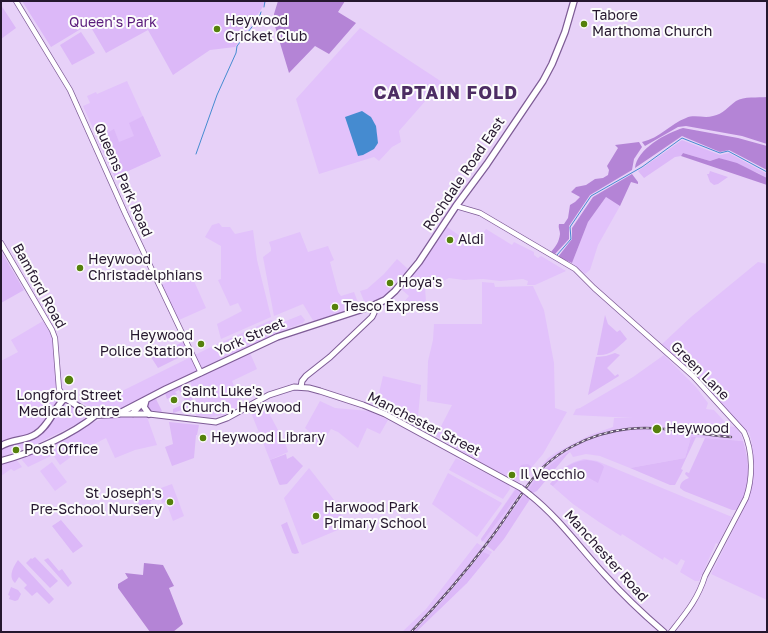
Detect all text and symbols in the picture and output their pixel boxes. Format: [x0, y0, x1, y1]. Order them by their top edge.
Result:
place label: Tabore Marthoma Church [592, 8, 712, 40]
place label: Heywood Cricket Club [225, 13, 307, 46]
park label: Queen's Park [69, 15, 157, 31]
marker: Tabore Marthoma Church [579, 19, 589, 29]
marker: Heywood Cricket Club [212, 24, 222, 34]
district label: CAPTAIN FOLD [374, 82, 518, 104]
street label: Rochdale Road East [420, 114, 508, 234]
street label: Queens Park Road [90, 121, 156, 239]
place label: Aldi [458, 232, 484, 248]
marker: Aldi [445, 235, 455, 245]
street label: Bamford Road [9, 240, 69, 332]
place label: Heywood Christadelphians [88, 252, 202, 284]
marker: Heywood Christadelphians [75, 263, 85, 273]
place label: Hoya's [398, 275, 442, 291]
marker: Hoya's [385, 278, 395, 288]
place label: Tesco Express [343, 299, 439, 315]
marker: Tesco Express [330, 302, 340, 312]
street label: York Street [213, 314, 287, 360]
place label: Heywood Police Station [100, 328, 193, 360]
street label: Green Lane [667, 338, 733, 404]
marker: Heywood Police Station [196, 339, 206, 349]
marker: Longford Street Medical Centre [63, 374, 75, 386]
place label: Saint Luke's Church, Heywood [182, 384, 301, 416]
place label: Longford Street Medical Centre [16, 388, 122, 420]
street label: Manchester Street [365, 388, 483, 460]
marker: Saint Luke's Church, Heywood [169, 395, 179, 405]
place label: Heywood [666, 421, 729, 437]
marker: Heywood [651, 423, 663, 435]
place label: Heywood Library [211, 430, 325, 446]
marker: Heywood Library [198, 433, 208, 443]
place label: Post Office [24, 442, 98, 458]
marker: Post Office [11, 445, 21, 455]
place label: Il Vecchio [520, 467, 585, 483]
marker: Il Vecchio [507, 470, 517, 480]
place label: St Joseph's Pre-School Nursery [30, 486, 162, 518]
marker: St Joseph's Pre-School Nursery [165, 497, 175, 507]
place label: Harwood Park Primary School [324, 500, 426, 532]
street label: Manchester Road [561, 507, 651, 605]
marker: Harwood Park Primary School [311, 511, 321, 521]

